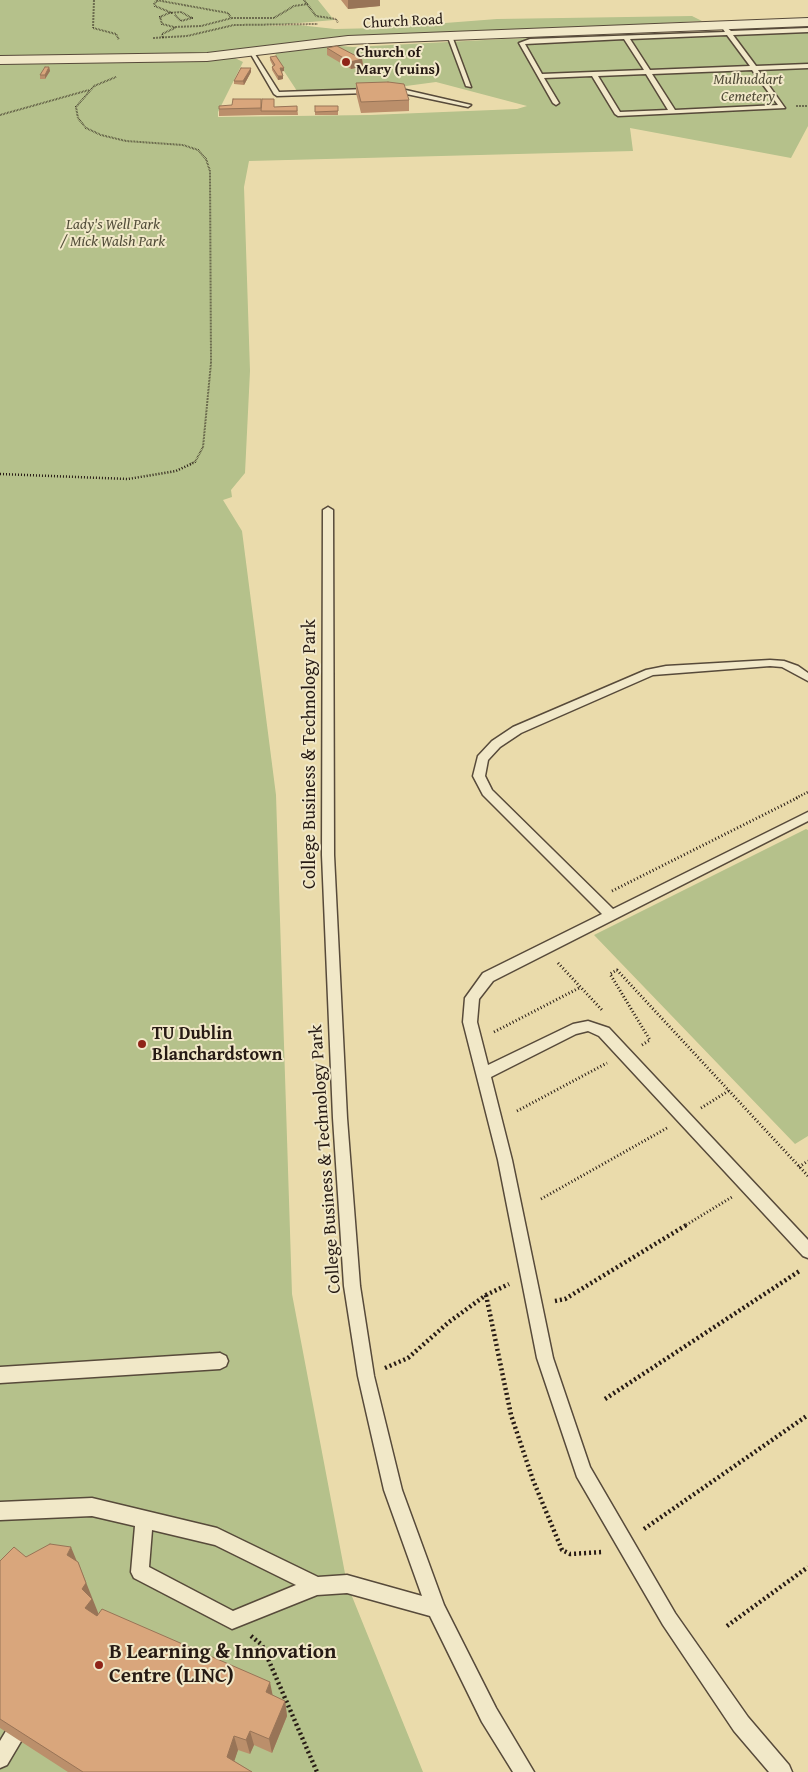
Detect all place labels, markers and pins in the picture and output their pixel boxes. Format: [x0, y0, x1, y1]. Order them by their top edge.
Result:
place label: Church of Mary (ruins) [356, 44, 440, 79]
marker: Church of Mary (ruins) [340, 56, 352, 68]
place label: TU Dublin Blanchardstown [152, 1023, 282, 1066]
marker: TU Dublin Blanchardstown [136, 1038, 148, 1050]
place label: B Learning & Innovation Centre (LINC) [109, 1640, 336, 1690]
marker: B Learning & Innovation Centre (LINC) [93, 1659, 105, 1671]

